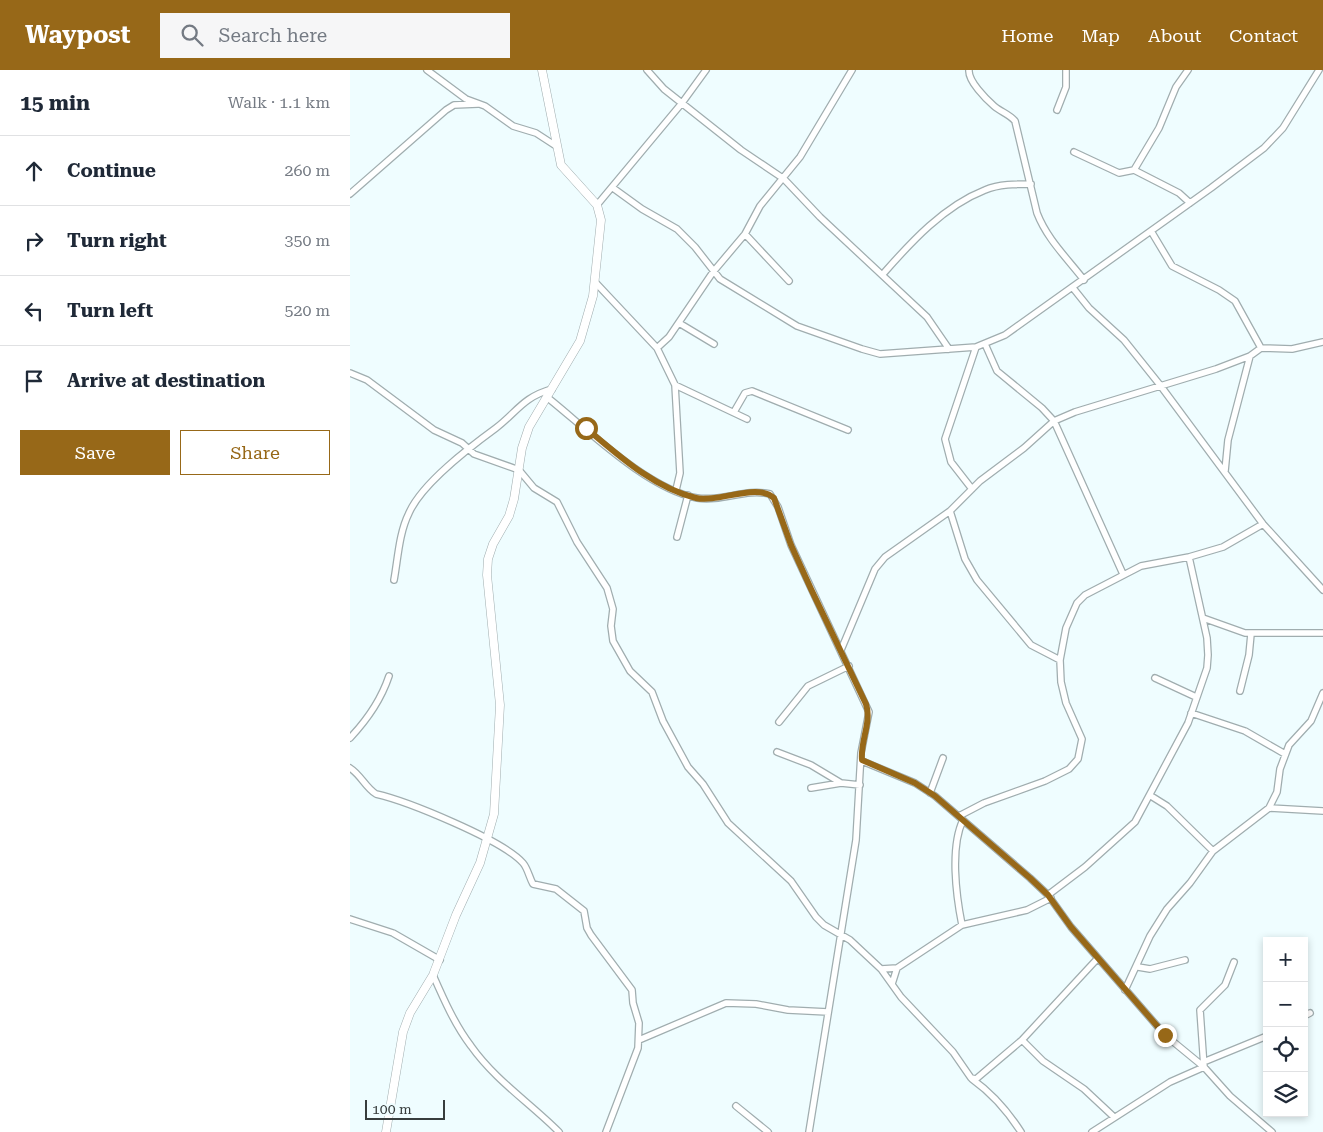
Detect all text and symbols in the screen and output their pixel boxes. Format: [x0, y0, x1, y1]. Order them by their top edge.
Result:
search box [160, 13, 510, 58]
text: Waypost [25, 21, 130, 49]
icon: search [178, 21, 206, 49]
text: Search here [218, 24, 327, 47]
text: Home [1001, 25, 1053, 46]
text: Map [1081, 25, 1120, 46]
text: About [1148, 25, 1201, 46]
text: Contact [1229, 25, 1298, 46]
text: 15 min [20, 91, 90, 115]
text: Walk · 1.1 km [228, 93, 330, 112]
icon: ahead [20, 157, 48, 185]
text: Continue [67, 159, 156, 182]
text: 260 m [284, 161, 330, 180]
icon: right [20, 227, 48, 255]
text: Turn right [67, 229, 167, 252]
text: 350 m [284, 231, 330, 250]
icon: left [20, 297, 48, 325]
text: Turn left [67, 299, 153, 322]
text: 520 m [284, 301, 330, 320]
icon: arrive [20, 367, 48, 395]
text: Arrive at destination [67, 369, 265, 392]
route start [575, 417, 598, 440]
button: Save [20, 430, 170, 475]
button: Share [180, 430, 330, 475]
map controls [1263, 937, 1308, 1117]
button: + [1263, 937, 1308, 982]
button: − [1263, 982, 1308, 1027]
route end [1154, 1024, 1177, 1047]
button: locate [1263, 1027, 1308, 1072]
button: layers [1263, 1072, 1308, 1117]
scale bar [365, 1097, 445, 1120]
text: 100 m [372, 1101, 412, 1117]

